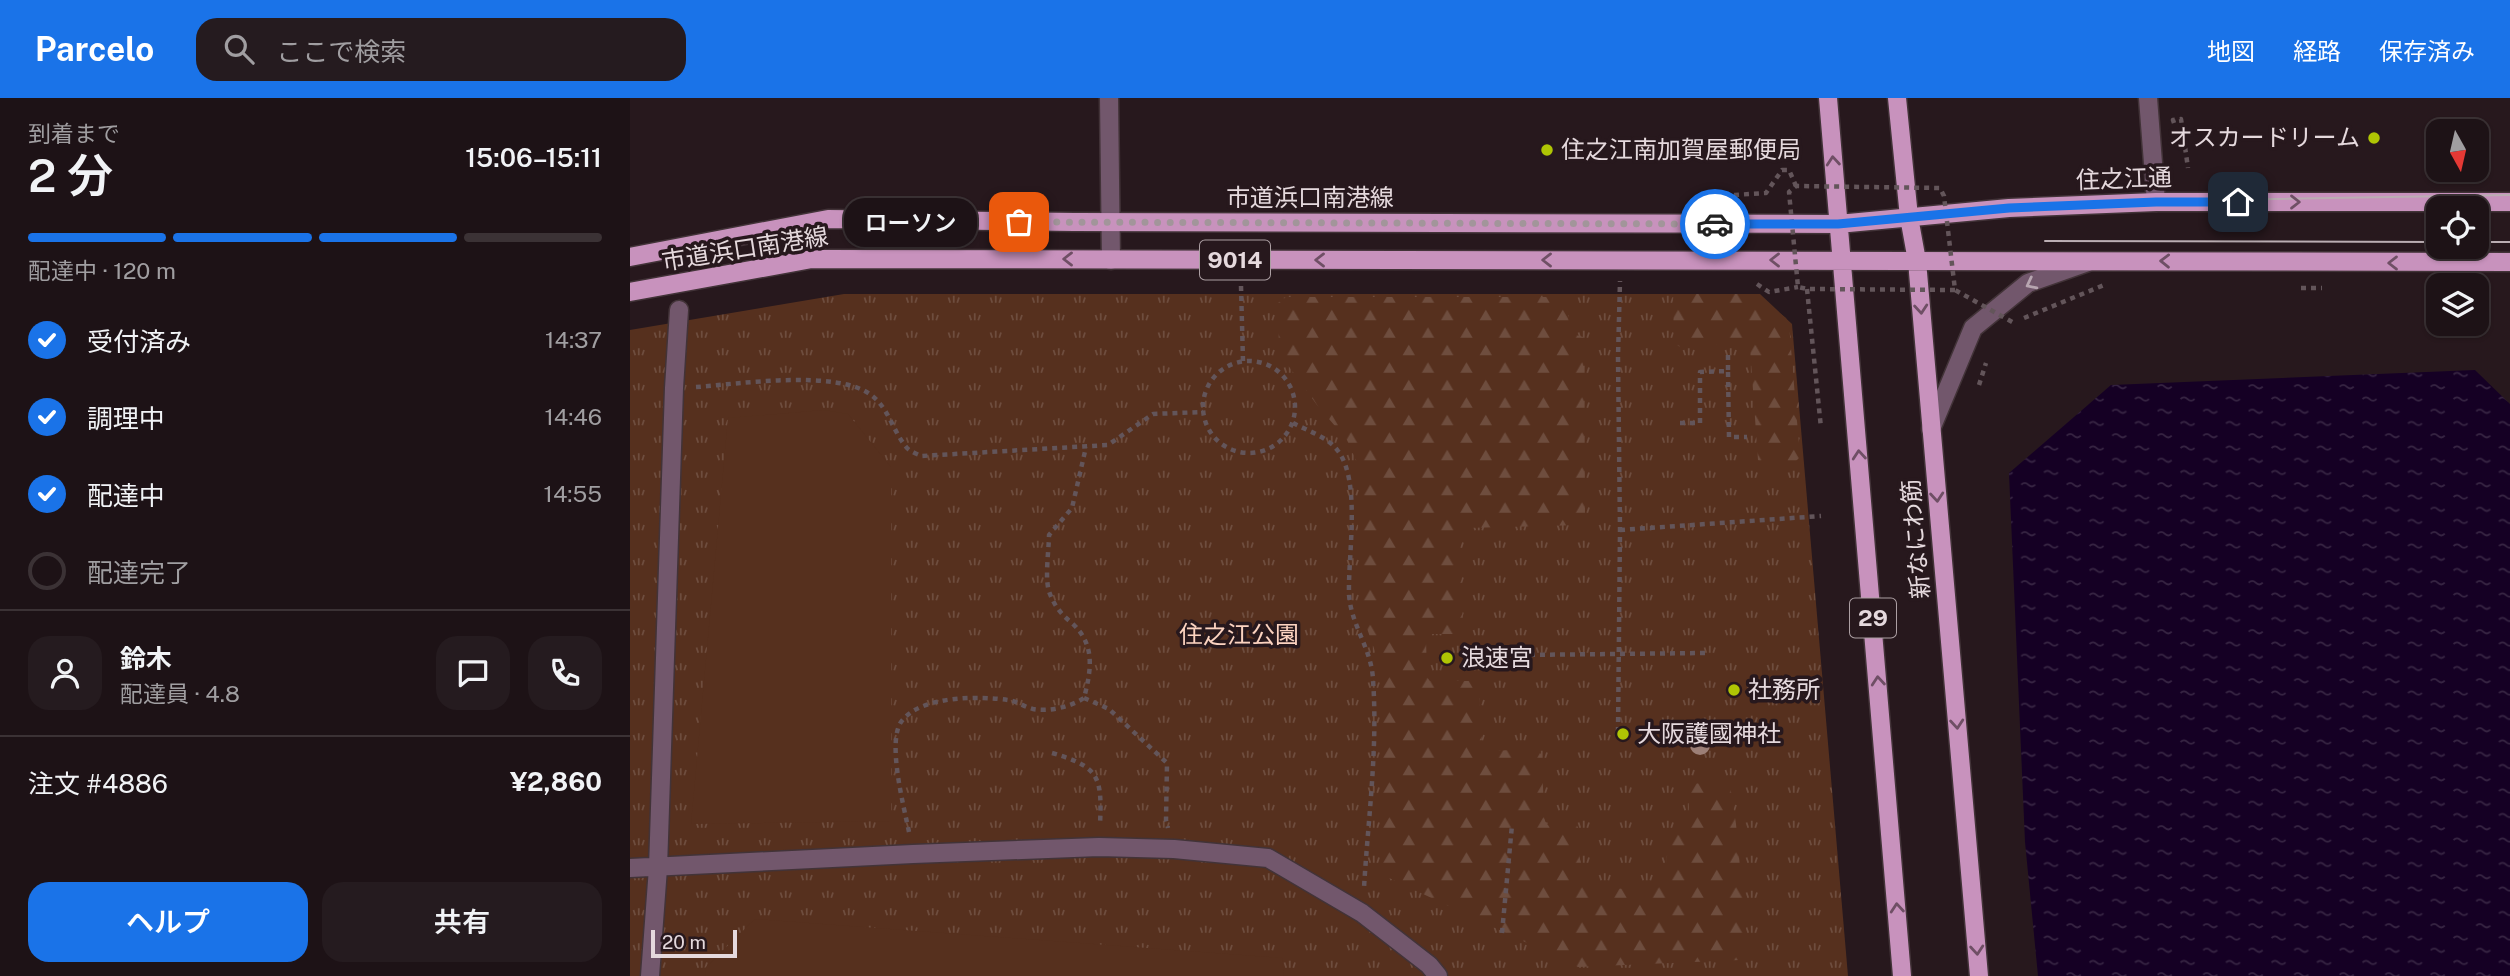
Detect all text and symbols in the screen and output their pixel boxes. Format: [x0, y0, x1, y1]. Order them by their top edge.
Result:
search box [196, 18, 686, 81]
text: Parcelo [35, 30, 154, 68]
icon: search [220, 30, 258, 68]
text: ここで検索 [276, 36, 406, 67]
text: 地図 [2207, 37, 2255, 65]
text: 経路 [2293, 37, 2341, 65]
text: 保存済み [2379, 37, 2475, 65]
north arrow [2426, 119, 2488, 182]
map controls [2426, 119, 2489, 336]
text: 到着まで [28, 120, 120, 147]
place label: オスカードリーム [2169, 123, 2360, 151]
marker: オスカードリーム [2366, 130, 2382, 146]
place label: 住之江南加賀屋郵便局 [1561, 135, 1801, 163]
text: 15:06–15:11 [465, 142, 602, 173]
marker: 住之江南加賀屋郵便局 [1539, 142, 1555, 158]
text: 2 分 [28, 148, 113, 202]
one-way arrow [1826, 155, 1841, 166]
street label: 住之江通 [2076, 162, 2172, 194]
pin [2208, 172, 2268, 232]
street label: 市道浜口南港線 [1226, 183, 1394, 211]
icon: home [2219, 183, 2257, 221]
courier [1680, 189, 1750, 259]
pin [989, 192, 1049, 252]
one-way arrow [2290, 194, 2301, 210]
button: locate [2426, 196, 2489, 259]
callout: ローソン [844, 198, 977, 246]
icon: bag [1000, 203, 1038, 241]
icon: car [1696, 205, 1734, 243]
text: ローソン [865, 209, 957, 236]
street label: 市道浜口南港線 [660, 221, 830, 275]
road number: 9014 [1200, 240, 1270, 280]
one-way arrow [1062, 251, 1072, 267]
one-way arrow [1314, 252, 1324, 268]
one-way arrow [1541, 252, 1552, 268]
one-way arrow [1769, 252, 1779, 268]
one-way arrow [2160, 253, 2170, 269]
one-way arrow [2387, 255, 2398, 271]
text: 配達中 · 120 m [28, 257, 176, 284]
button: layers [2426, 273, 2489, 336]
one-way arrow [2026, 275, 2039, 289]
one-way arrow [1913, 304, 1928, 315]
icon: check [28, 321, 66, 359]
text: 受付済み [87, 326, 191, 357]
text: 14:37 [545, 326, 602, 353]
icon: check [28, 398, 66, 436]
text: 調理中 [87, 403, 165, 434]
text: 14:46 [544, 403, 602, 430]
one-way arrow [1852, 449, 1867, 460]
icon: check [28, 475, 66, 513]
street label: 新なにわ筋 [1896, 478, 1934, 600]
text: 配達中 [87, 480, 165, 511]
text: 14:55 [544, 480, 602, 507]
one-way arrow [1929, 492, 1944, 503]
text: 配達完了 [87, 557, 191, 588]
road number: 29 [1850, 598, 1896, 638]
park label: 住之江公園 [1179, 620, 1299, 648]
button: person [28, 636, 102, 710]
button: chat [436, 636, 510, 710]
button: phone [528, 636, 602, 710]
text: 鈴木 [120, 643, 172, 674]
place label: 浪速宮 [1461, 643, 1533, 671]
marker: 浪速宮 [1439, 650, 1455, 666]
place label: 社務所 [1748, 675, 1820, 703]
one-way arrow [1871, 675, 1886, 686]
text: 配達員 · 4.8 [120, 680, 240, 707]
marker: 社務所 [1726, 682, 1742, 698]
one-way arrow [1949, 718, 1964, 729]
place label: 大阪護國神社 [1637, 719, 1781, 747]
marker: 大阪護國神社 [1615, 726, 1631, 742]
text: ¥2,860 [510, 766, 602, 797]
text: 注文 #4886 [28, 768, 168, 799]
button: ヘルプ [28, 882, 308, 962]
button: 共有 [322, 882, 602, 962]
one-way arrow [1890, 902, 1905, 913]
scale bar [651, 927, 737, 959]
text: 20 m [662, 931, 706, 953]
one-way arrow [1969, 945, 1984, 956]

